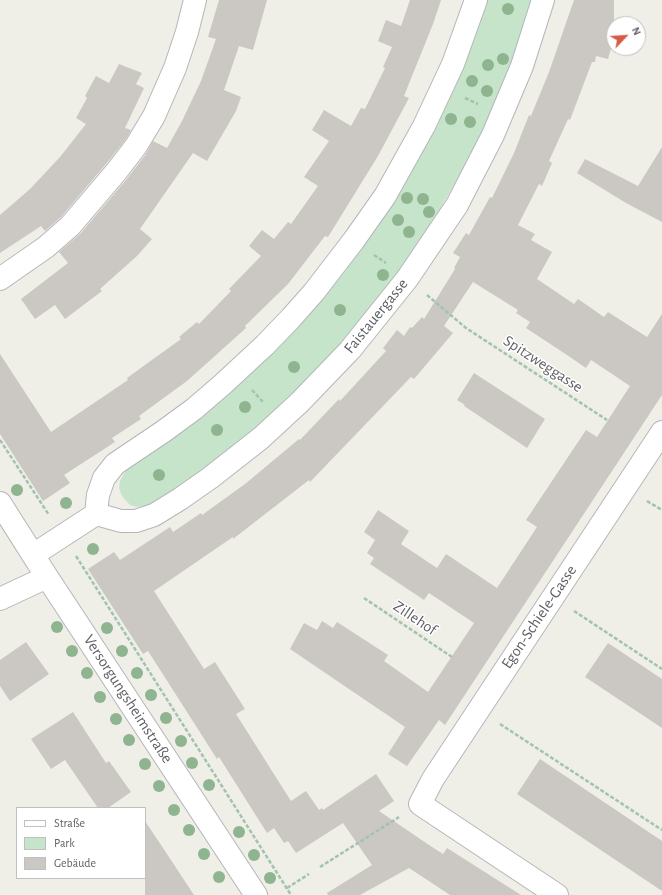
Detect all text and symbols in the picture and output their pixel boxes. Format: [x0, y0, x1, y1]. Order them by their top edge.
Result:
north arrow [606, 16, 646, 56]
text: N [630, 25, 643, 37]
street label: Faistauergasse [340, 275, 412, 357]
street label: Spitzweggasse [500, 331, 586, 397]
street label: Egon-Schiele-Gasse [497, 561, 581, 673]
street label: Zillehof [390, 597, 440, 639]
street label: Versorgungsheimstraße [79, 631, 177, 767]
legend [16, 807, 146, 879]
text: Straße [54, 817, 85, 829]
text: Park [54, 837, 75, 849]
text: Gebäude [54, 857, 96, 869]

